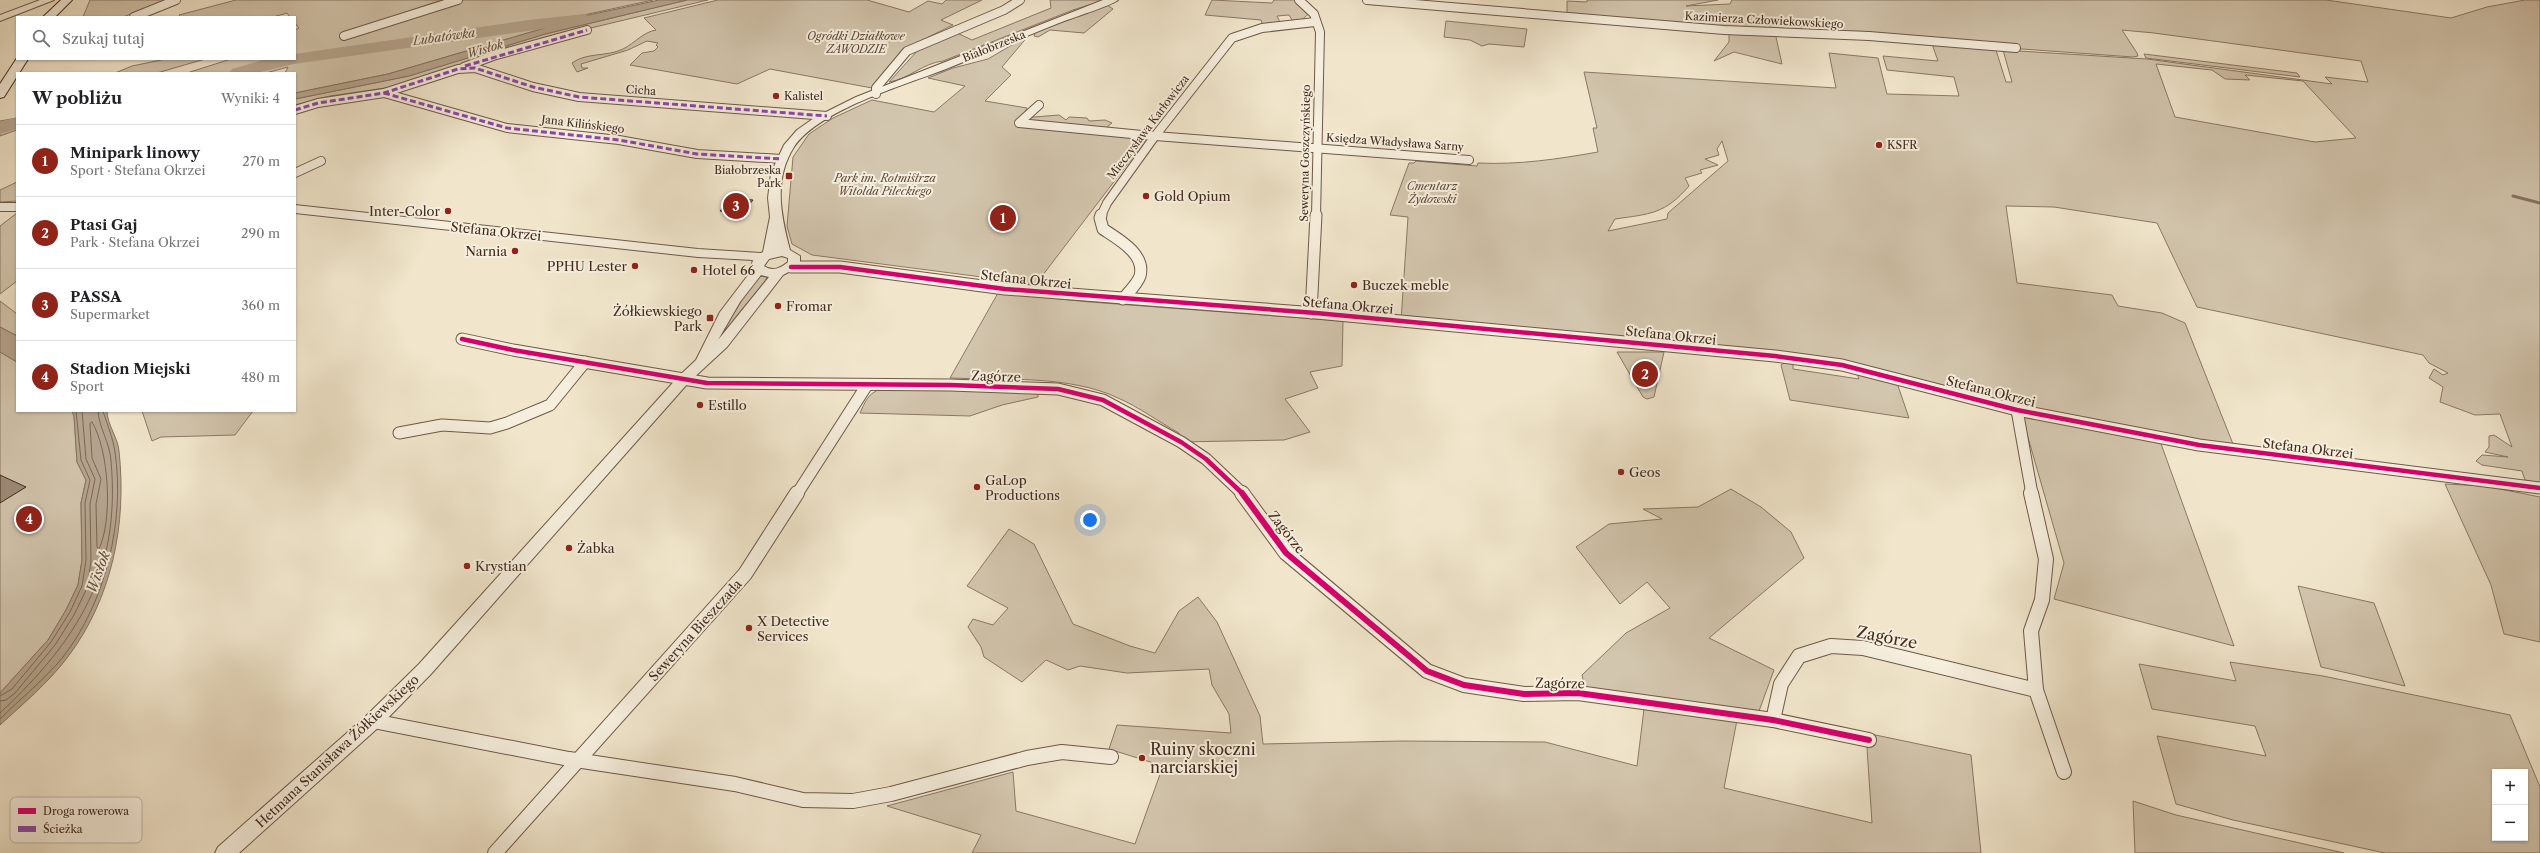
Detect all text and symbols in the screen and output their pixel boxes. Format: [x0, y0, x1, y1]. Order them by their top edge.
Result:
street label: Kazimierza Człowiekowskiego [1684, 9, 1844, 31]
search box [16, 16, 296, 60]
water label: Lubatówka [411, 25, 476, 48]
icon: search [30, 27, 52, 49]
street label: Białobrzeska [960, 27, 1028, 65]
text: Szukaj tutaj [62, 29, 144, 48]
park label: Ogródki Działkowe ZAWODZIE [807, 29, 906, 56]
water label: Wisłok [465, 36, 506, 61]
street label: Mieczysława Karłowicza [1104, 72, 1192, 182]
street label: Cicha [625, 82, 657, 98]
street label: Seweryna Goszczyńskiego [1297, 84, 1313, 222]
text: W pobliżu [32, 88, 122, 108]
place label: Kalistel [784, 89, 824, 103]
text: Wyniki: 4 [221, 90, 280, 106]
marker: Kalistel [771, 91, 781, 101]
street label: Jana Kilińskiego [539, 112, 626, 136]
street label: Księdza Władysława Sarny [1326, 130, 1465, 154]
place label: KSFR [1887, 138, 1918, 152]
marker: KSFR [1874, 140, 1884, 150]
text: Minipark linowy [70, 143, 200, 162]
text: 1 [42, 153, 48, 169]
text: 270 m [242, 153, 280, 169]
text: Sport · Stefana Okrzei [70, 162, 205, 178]
place label: Białobrzeska Park [714, 163, 782, 190]
marker: Białobrzeska Park [784, 171, 794, 181]
park label: Park im. Rotmistrza Witolda Pileckiego [833, 171, 936, 198]
park label: Cmentarz Żydowski [1407, 179, 1458, 206]
place label: Gold Opium [1154, 188, 1231, 204]
pin: 3 [723, 191, 749, 221]
marker: Gold Opium [1141, 191, 1151, 201]
place label: Inter-Color [369, 203, 441, 219]
pin: 1 [990, 203, 1016, 233]
marker: Inter-Color [443, 206, 453, 216]
text: Ptasi Gaj [70, 215, 137, 234]
street label: Stefana Okrzei [450, 218, 542, 244]
text: 2 [41, 225, 49, 241]
text: 290 m [241, 225, 280, 241]
text: Park · Stefana Okrzei [70, 234, 200, 250]
place label: Narnia [465, 243, 507, 259]
marker: Narnia [510, 246, 520, 256]
place label: PPHU Lester [547, 258, 628, 274]
marker: PPHU Lester [630, 261, 640, 271]
place label: Hotel 66 [702, 262, 756, 278]
marker: Hotel 66 [689, 265, 699, 275]
street label: Stefana Okrzei [980, 266, 1072, 292]
place label: Buczek meble [1362, 277, 1449, 293]
marker: Buczek meble [1349, 280, 1359, 290]
text: PASSA [70, 287, 122, 306]
street label: Stefana Okrzei [1302, 293, 1394, 317]
text: 3 [41, 297, 49, 313]
text: 360 m [241, 297, 280, 313]
place label: Fromar [786, 298, 833, 314]
marker: Fromar [773, 301, 783, 311]
place label: Żółkiewskiego Park [613, 303, 702, 334]
text: Supermarket [70, 306, 150, 322]
marker: Żółkiewskiego Park [705, 313, 715, 323]
street label: Stefana Okrzei [1625, 322, 1717, 348]
text: Stadion Miejski [70, 359, 191, 378]
pin: 2 [1632, 359, 1658, 389]
street label: Zagórze [971, 367, 1021, 385]
text: 4 [41, 369, 49, 385]
text: 480 m [241, 369, 280, 385]
street label: Stefana Okrzei [1945, 372, 2037, 410]
text: Sport [70, 378, 104, 394]
place label: Estillo [708, 397, 747, 413]
marker: Estillo [695, 400, 705, 410]
street label: Stefana Okrzei [2262, 435, 2354, 461]
place label: Geos [1629, 464, 1661, 480]
marker: Geos [1616, 467, 1626, 477]
place label: GaLop Productions [985, 472, 1060, 503]
marker: GaLop Productions [972, 482, 982, 492]
pin: 4 [16, 504, 42, 534]
street label: Zagórze [1265, 507, 1309, 557]
your location [1080, 510, 1100, 530]
place label: Żabka [577, 540, 615, 556]
marker: Żabka [564, 543, 574, 553]
water label: Wisłok [82, 548, 114, 596]
place label: Krystian [475, 558, 527, 574]
marker: Krystian [462, 561, 472, 571]
street label: Seweryna Bieszczada [645, 576, 745, 684]
place label: X Detective Services [756, 613, 829, 644]
street label: Zagórze [1855, 621, 1919, 653]
marker: X Detective Services [744, 623, 754, 633]
street label: Hetmana Stanisława Żółkiewskiego [252, 671, 422, 831]
street label: Zagórze [1535, 675, 1585, 691]
place label: Ruiny skoczni narciarskiej [1150, 739, 1256, 777]
marker: Ruiny skoczni narciarskiej [1137, 753, 1147, 763]
map controls [2492, 769, 2528, 841]
button: + [2492, 769, 2528, 805]
legend [10, 797, 142, 843]
text: Droga rowerowa [43, 804, 129, 818]
button: − [2492, 805, 2528, 841]
text: Ścieżka [43, 822, 83, 836]

